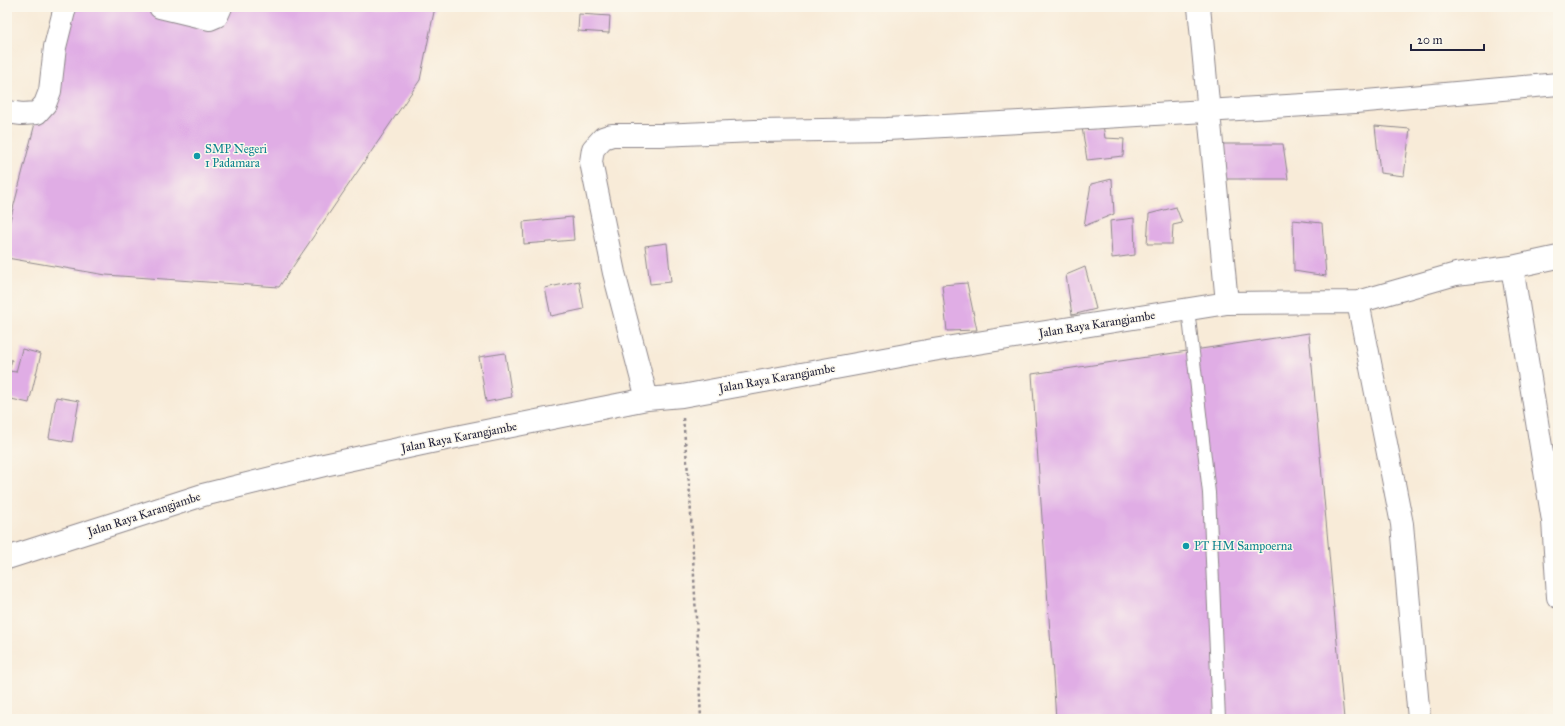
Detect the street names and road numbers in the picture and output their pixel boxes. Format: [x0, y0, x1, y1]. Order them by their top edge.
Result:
street label: Jalan Raya Karangjambe [1036, 308, 1156, 341]
street label: Jalan Raya Karangjambe [716, 361, 836, 396]
street label: Jalan Raya Karangjambe [398, 419, 518, 456]
street label: Jalan Raya Karangjambe [84, 489, 202, 540]

